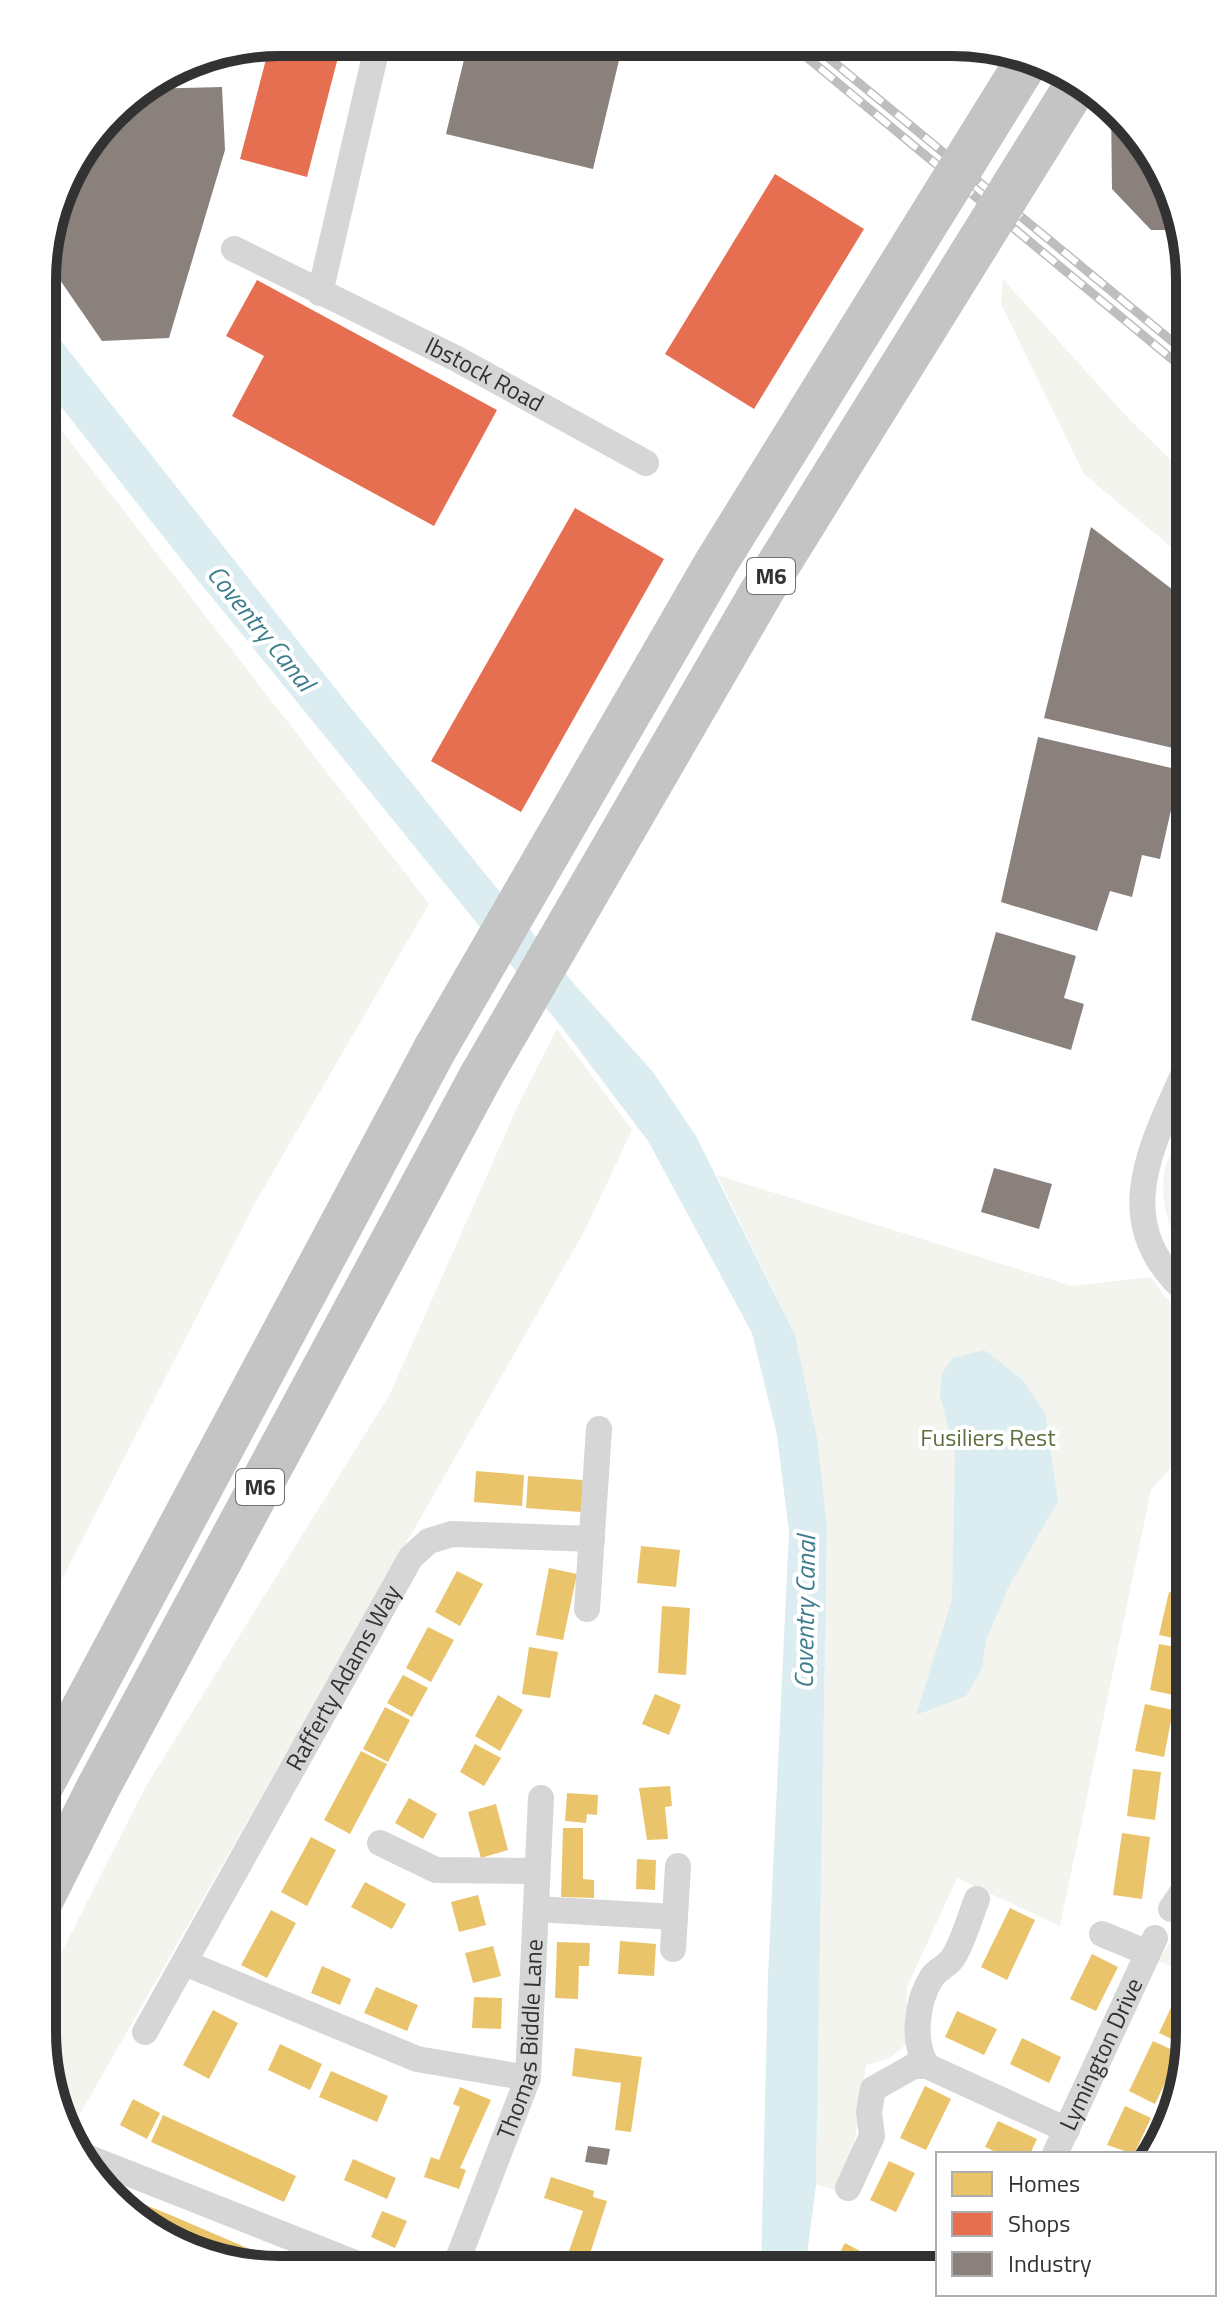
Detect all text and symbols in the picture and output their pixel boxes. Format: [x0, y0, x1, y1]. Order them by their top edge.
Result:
street label: Ibstock Road [419, 327, 551, 420]
water label: Coventry Canal [198, 556, 327, 702]
road number: M6 [747, 558, 795, 594]
park label: Fusiliers Rest [920, 1419, 1056, 1455]
road number: M6 [236, 1469, 284, 1505]
water label: Coventry Canal [784, 1532, 825, 1689]
street label: Rafferty Adams Way [276, 1577, 409, 1777]
street label: Thomas Biddle Lane [487, 1938, 551, 2144]
street label: Lymington Drive [1049, 1972, 1151, 2136]
legend [936, 2152, 1216, 2296]
text: Homes [1008, 2165, 1080, 2201]
text: Shops [1008, 2205, 1070, 2241]
text: Industry [1008, 2245, 1092, 2281]

